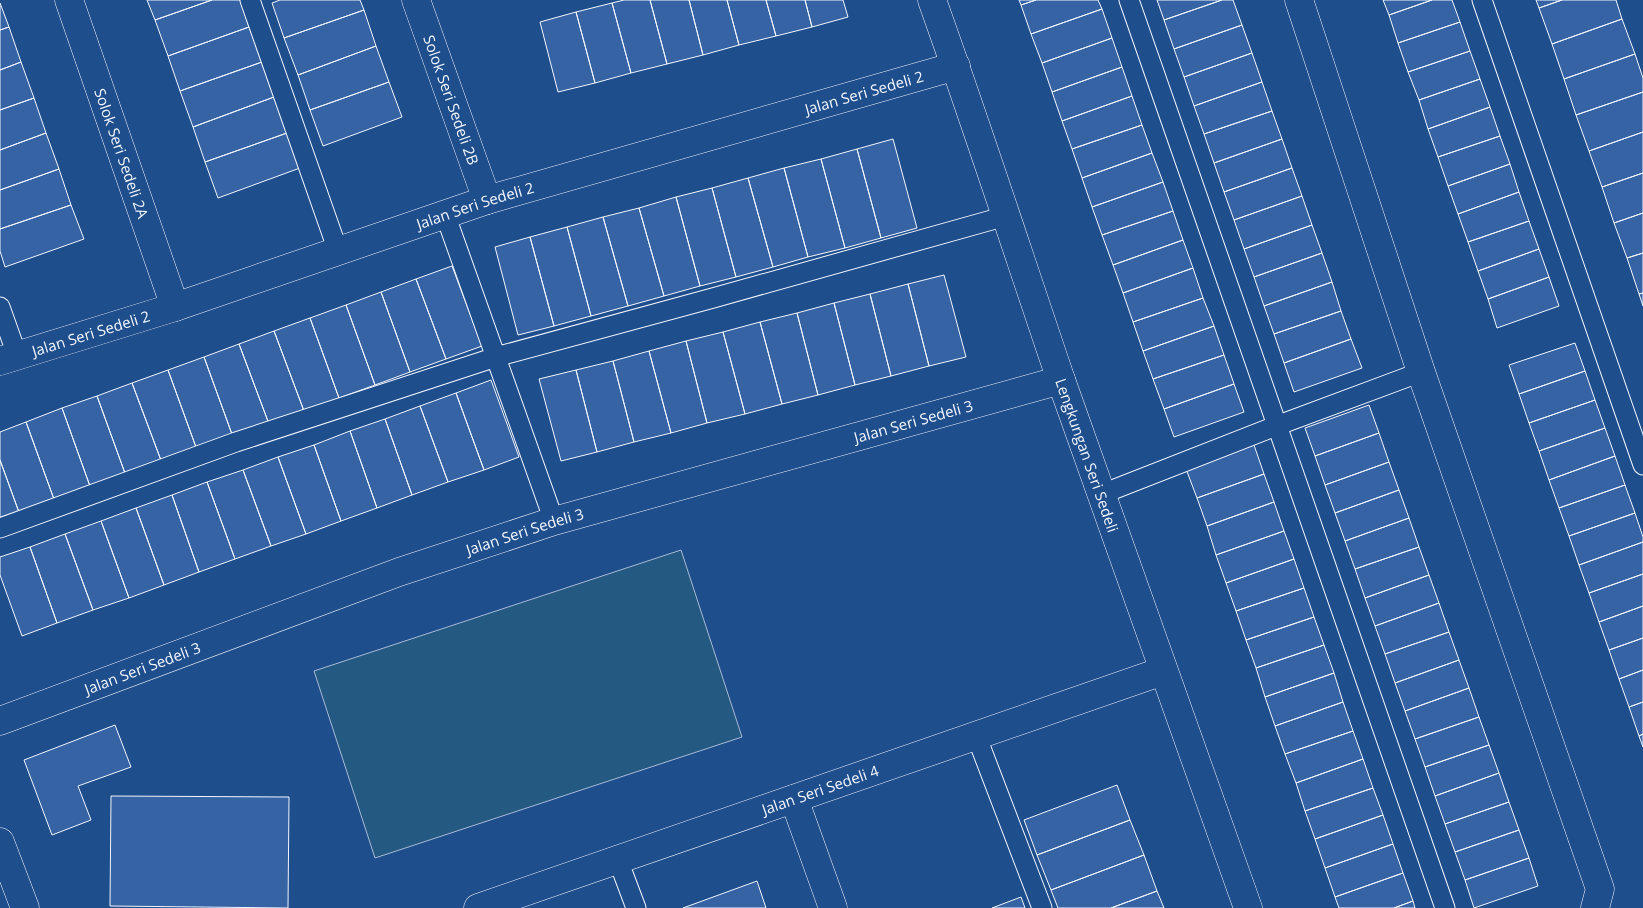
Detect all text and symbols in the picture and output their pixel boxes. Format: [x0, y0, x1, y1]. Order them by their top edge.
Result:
street label: Solok Seri Sedeli 2B [419, 32, 484, 168]
street label: Jalan Seri Sedeli 2 [800, 66, 926, 119]
street label: Solok Seri Sedeli 2A [90, 85, 154, 221]
street label: Jalan Seri Sedeli 2 [412, 177, 536, 234]
street label: Jalan Seri Sedeli 2 [27, 305, 152, 361]
street label: Lengkungan Seri Sedeli [1051, 376, 1123, 535]
street label: Jalan Seri Sedeli 3 [850, 395, 975, 448]
street label: Jalan Seri Sedeli 3 [461, 503, 586, 560]
street label: Jalan Seri Sedeli 3 [80, 637, 203, 699]
street label: Jalan Seri Sedeli 4 [757, 760, 882, 820]

